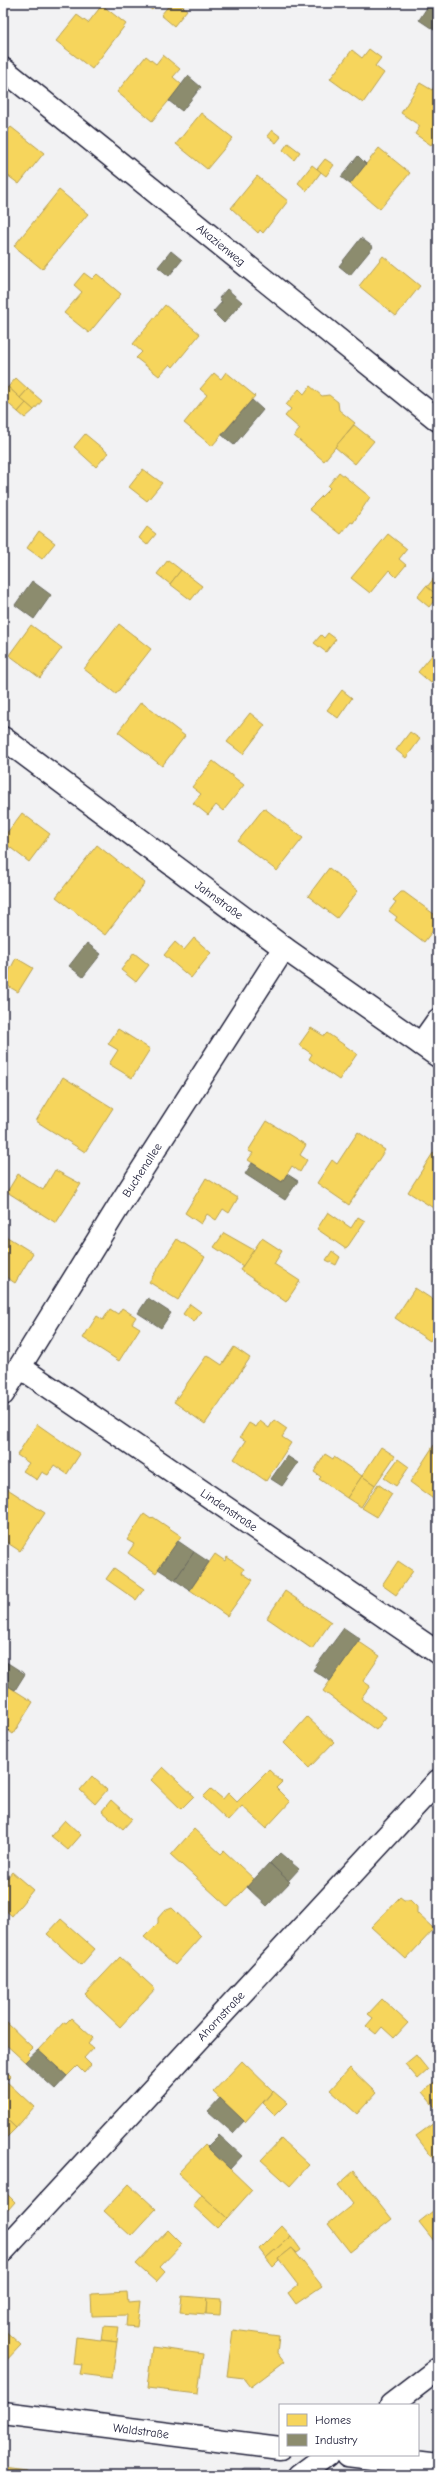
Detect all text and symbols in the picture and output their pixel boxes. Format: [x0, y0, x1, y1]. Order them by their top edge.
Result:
street label: Akazienweg [194, 221, 248, 269]
street label: Jahnstraße [192, 878, 246, 922]
street label: Buchenallee [119, 1140, 165, 1200]
street label: Lindenstraße [198, 1486, 260, 1534]
street label: Ahornstraße [195, 1988, 247, 2044]
legend [279, 2404, 419, 2456]
text: Homes [315, 2413, 351, 2427]
street label: Waldstraße [112, 2421, 170, 2441]
text: Industry [315, 2433, 358, 2447]

